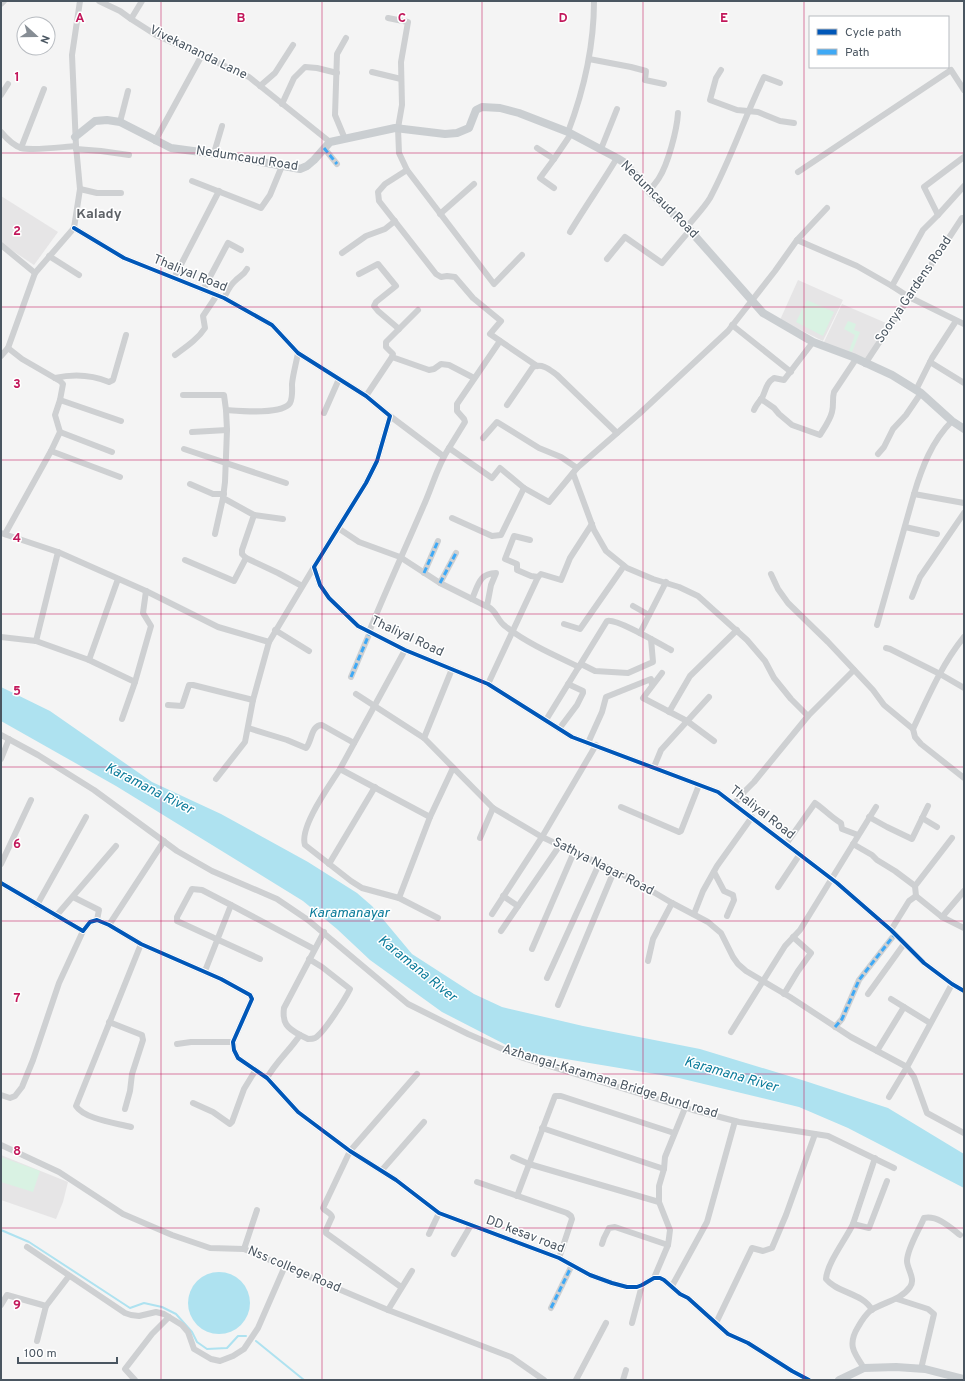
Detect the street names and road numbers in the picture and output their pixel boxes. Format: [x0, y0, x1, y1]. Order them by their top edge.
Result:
street label: Vivekananda Lane [146, 22, 250, 84]
street label: Nedumcaud Road [195, 143, 299, 175]
street label: Nedumcaud Road [617, 158, 701, 242]
street label: Soorya Gardens Road [872, 233, 956, 347]
street label: Thaliyal Road [151, 252, 229, 296]
street label: Thaliyal Road [368, 613, 446, 661]
street label: Thaliyal Road [726, 783, 798, 843]
street label: Sathya Nagar Road [550, 835, 656, 899]
street label: Azhangal-Karamana Bridge Bund road [500, 1042, 720, 1122]
street label: DD kesav road [483, 1213, 567, 1257]
street label: Nss college Road [245, 1243, 343, 1297]

